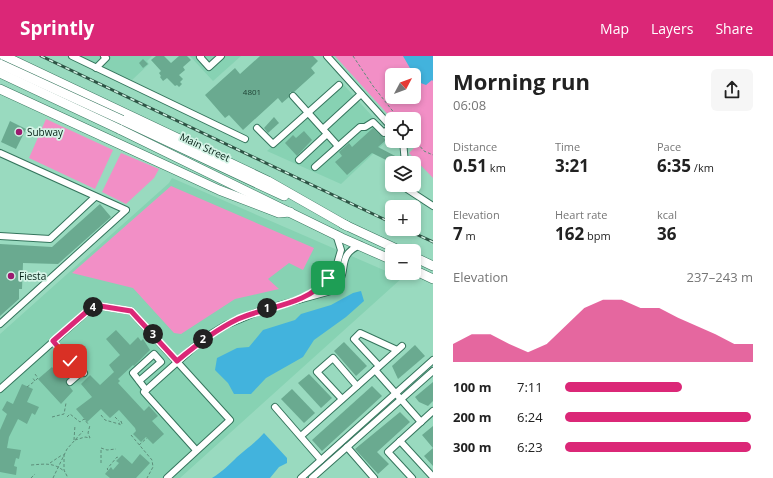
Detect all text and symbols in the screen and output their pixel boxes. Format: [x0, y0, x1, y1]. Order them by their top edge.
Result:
text: Sprintly [20, 15, 94, 41]
text: Map [600, 19, 629, 38]
text: Layers [651, 19, 693, 38]
text: Share [715, 19, 753, 38]
text: Morning run [453, 66, 590, 96]
north arrow [385, 68, 421, 104]
map controls [385, 68, 421, 280]
button: share [711, 69, 753, 111]
house number: 4801 [243, 86, 261, 97]
text: 06:08 [453, 96, 486, 114]
button: locate [385, 112, 421, 148]
place label: Subway [27, 125, 64, 139]
marker: Subway [14, 127, 24, 137]
street label: Main Street [178, 129, 233, 165]
text: Distance [453, 139, 497, 154]
text: Time [555, 139, 580, 154]
text: Pace [657, 139, 681, 154]
text: 0.51 [453, 154, 487, 177]
text: 3:21 [555, 154, 589, 177]
text: 6:35 [657, 154, 691, 177]
button: layers [385, 156, 421, 192]
text: km [487, 160, 506, 175]
text: /km [691, 160, 714, 175]
button: + [385, 200, 421, 236]
text: Elevation [453, 207, 500, 222]
text: Heart rate [555, 207, 607, 222]
text: kcal [657, 207, 677, 222]
text: 7 [453, 222, 463, 245]
text: 162 [555, 222, 584, 245]
text: 36 [657, 222, 676, 245]
text: m [463, 228, 476, 243]
text: bpm [584, 228, 611, 243]
button: − [385, 244, 421, 280]
pin [311, 261, 345, 295]
icon: arrive [317, 267, 339, 289]
text: Elevation [453, 268, 508, 286]
text: 237–243 m [686, 268, 753, 286]
place label: Fiesta [19, 269, 46, 283]
marker: Fiesta [6, 271, 16, 281]
pin: 4 [83, 297, 103, 317]
pin: 1 [257, 298, 277, 318]
text: 4 [90, 299, 96, 314]
text: 1 [264, 300, 270, 315]
pin: 3 [143, 324, 163, 344]
text: 3 [150, 326, 156, 341]
pin: 2 [193, 329, 213, 349]
text: 2 [200, 331, 206, 346]
pin [53, 344, 87, 378]
icon: check [59, 350, 81, 372]
text: 100 m [453, 378, 491, 396]
text: 7:11 [517, 378, 543, 396]
text: 200 m [453, 408, 491, 426]
text: 6:24 [517, 408, 543, 426]
text: 300 m [453, 438, 491, 456]
text: 6:23 [517, 438, 543, 456]

